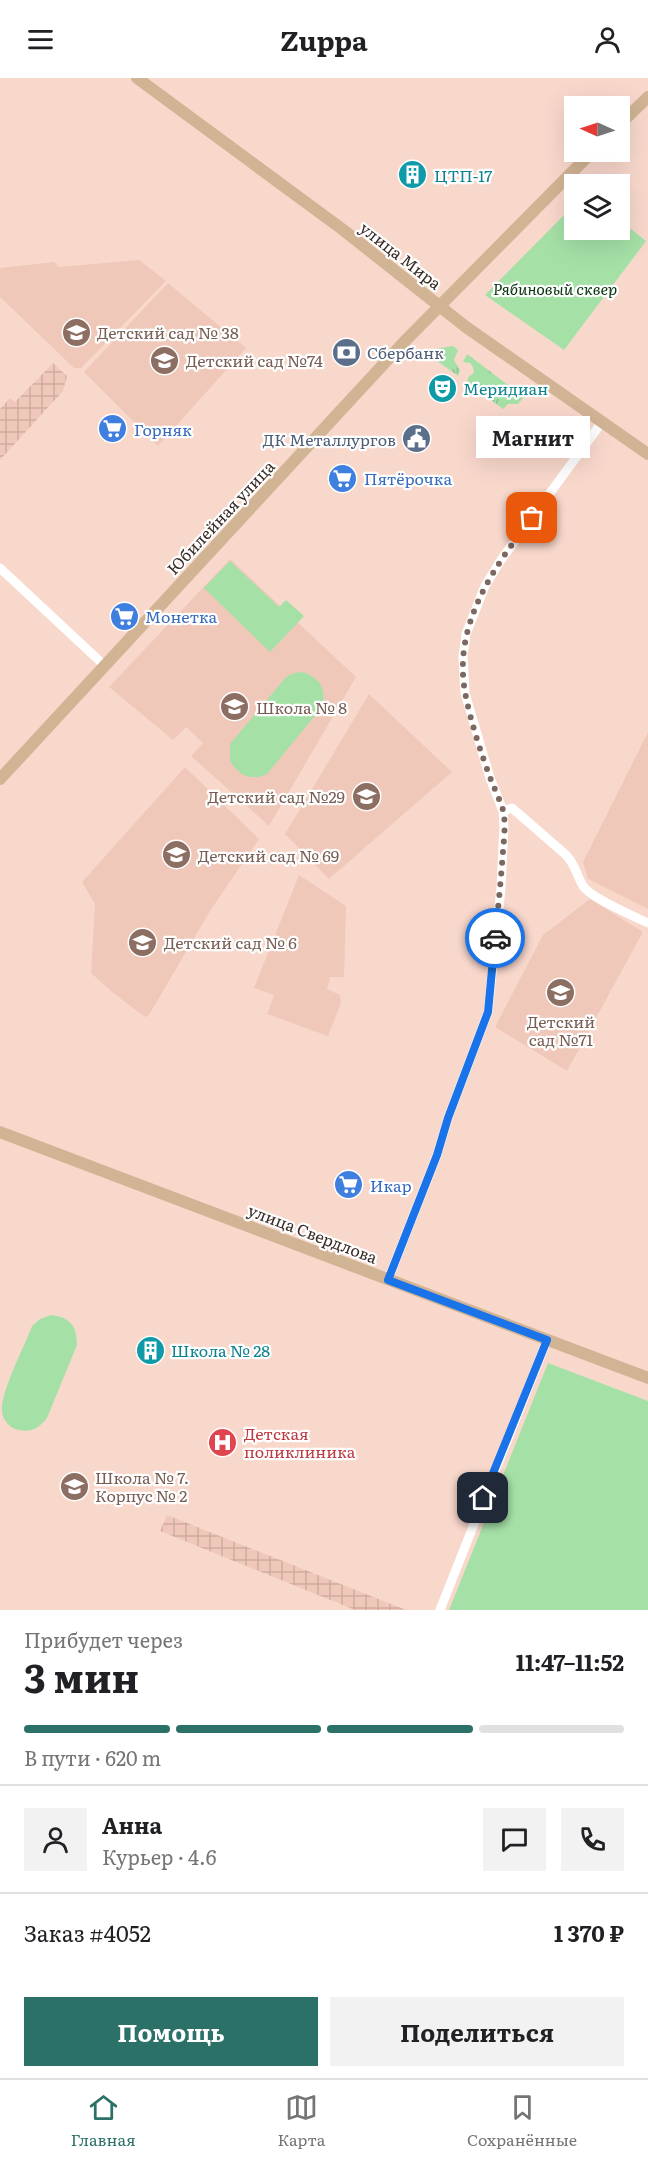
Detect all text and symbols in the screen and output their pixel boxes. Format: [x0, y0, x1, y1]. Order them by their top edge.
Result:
text: Zuppa [280, 19, 368, 59]
icon: menu [24, 23, 57, 56]
icon: person [591, 23, 624, 56]
north arrow [564, 96, 630, 162]
map controls [564, 96, 630, 240]
building icon: ЦТП-17 [397, 159, 429, 191]
place label: ЦТП-17 [434, 163, 492, 187]
button: layers [564, 174, 630, 240]
street label: улица Мира [355, 215, 447, 295]
park label: Рябиновый сквер [493, 276, 617, 300]
school or university icon: Детский сад № 38 [60, 316, 92, 348]
place label: Детский сад № 38 [97, 320, 239, 344]
bank icon: Сбербанк [330, 336, 362, 368]
place label: Сбербанк [367, 340, 444, 364]
school or university icon: Детский сад №74 [149, 344, 181, 376]
place label: Детский сад №74 [186, 348, 323, 372]
theatre icon: Меридиан [426, 372, 458, 404]
place label: Меридиан [463, 376, 548, 400]
supermarket icon: Горняк [97, 413, 129, 445]
callout: Магнит [475, 416, 589, 458]
place label: Горняк [134, 417, 192, 441]
text: Магнит [492, 422, 574, 452]
public building icon: ДК Металлургов [401, 423, 433, 455]
place label: ДК Металлургов [263, 427, 396, 451]
street label: Юбилейная улица [161, 454, 280, 579]
supermarket icon: Пятёрочка [327, 462, 359, 494]
place label: Пятёрочка [364, 466, 452, 490]
pin [506, 492, 557, 543]
icon: bag [515, 501, 548, 534]
supermarket icon: Монетка [108, 600, 140, 632]
place label: Монетка [145, 604, 218, 628]
school or university icon: Школа № 8 [219, 691, 251, 723]
place label: Школа № 8 [256, 695, 347, 719]
school or university icon: Детский сад №29 [350, 780, 382, 812]
place label: Детский сад №29 [207, 784, 345, 808]
school or university icon: Детский сад № 69 [161, 839, 193, 871]
place label: Детский сад № 69 [198, 843, 339, 867]
courier [465, 908, 525, 968]
icon: car [479, 922, 512, 955]
school or university icon: Детский сад № 6 [127, 926, 159, 958]
place label: Детский сад № 6 [164, 930, 297, 954]
school or university icon: Детский сад №71 [545, 977, 577, 1009]
place label: Детский сад №71 [527, 1009, 595, 1051]
supermarket icon: Икар [333, 1169, 365, 1201]
place label: Икар [370, 1173, 412, 1197]
street label: улица Свердлова [245, 1197, 382, 1269]
building icon: Школа № 28 [134, 1334, 166, 1366]
place label: Школа № 28 [171, 1338, 270, 1362]
place label: Детская поликлиника [244, 1421, 356, 1463]
hospital icon: Детская поликлиника [207, 1426, 239, 1458]
place label: Школа № 7. Корпус № 2 [95, 1465, 189, 1507]
school or university icon: Школа № 7. Корпус № 2 [58, 1470, 90, 1502]
pin [457, 1472, 508, 1523]
icon: home [466, 1481, 499, 1514]
text: Прибудет через [24, 1624, 183, 1654]
text: 11:47–11:52 [516, 1645, 624, 1678]
text: 3 мин [24, 1647, 139, 1705]
text: В пути · 620 m [24, 1742, 161, 1772]
button: person [24, 1808, 87, 1871]
text: Анна [102, 1808, 162, 1841]
button: chat [483, 1808, 546, 1871]
button: phone [561, 1808, 624, 1871]
text: Курьер · 4.6 [102, 1841, 217, 1871]
text: Заказ #4052 [24, 1916, 151, 1949]
text: 1 370 ₽ [554, 1916, 624, 1949]
button: Помощь [24, 1997, 318, 2066]
button: Поделиться [330, 1997, 624, 2066]
tab: Главная [71, 2091, 136, 2151]
tab: Карта [277, 2091, 325, 2151]
tab: Сохранённые [467, 2091, 577, 2151]

